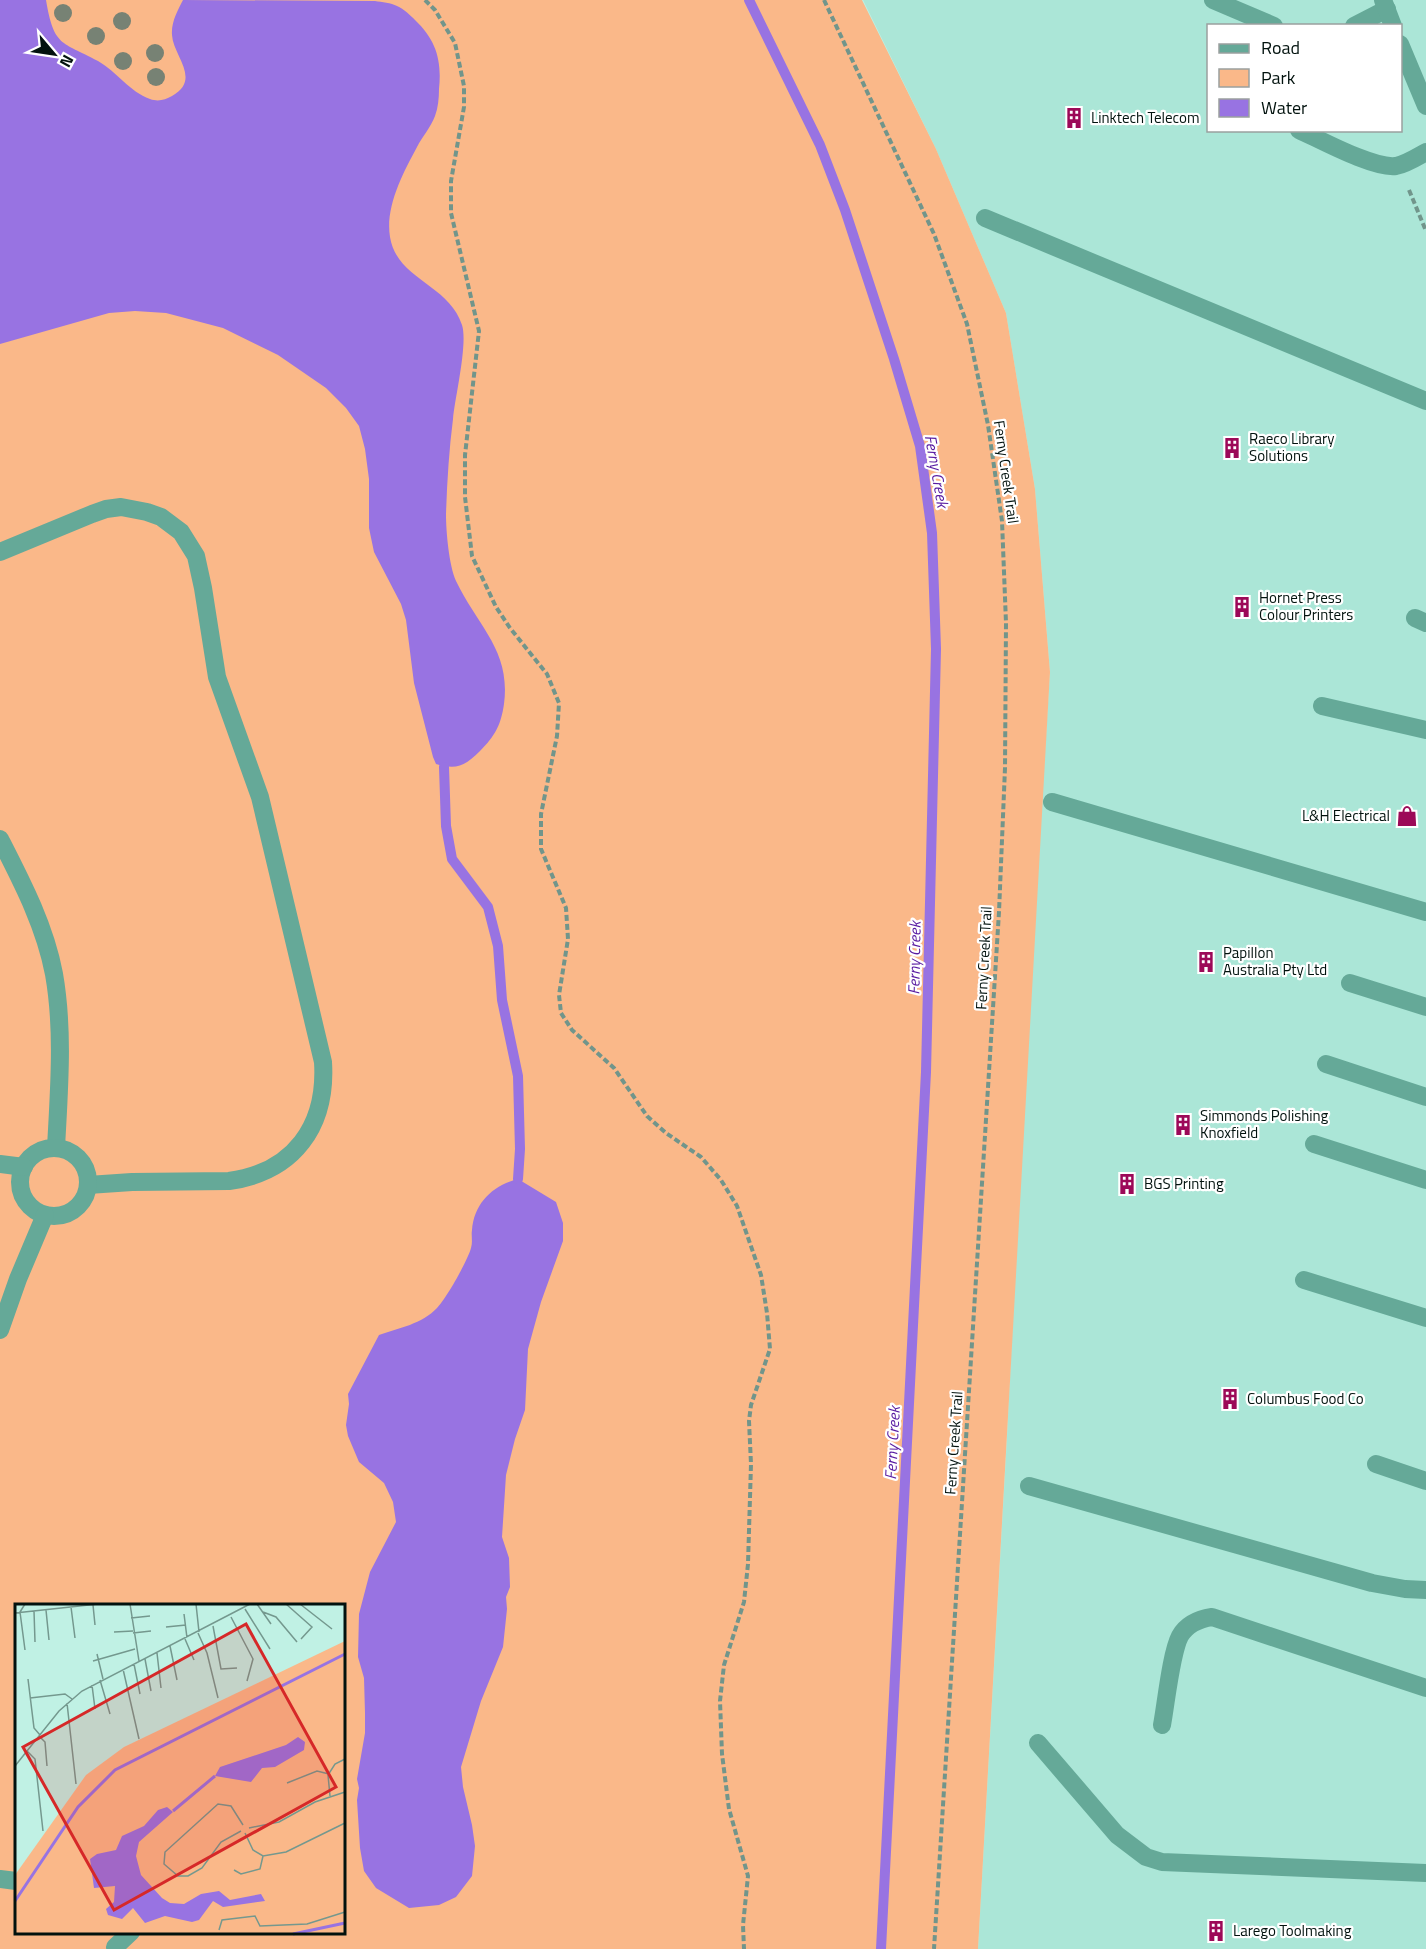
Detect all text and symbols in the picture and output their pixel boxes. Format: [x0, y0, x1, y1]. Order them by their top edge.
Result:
north arrow [24, 24, 84, 84]
legend [1207, 24, 1402, 132]
text: Road [1261, 34, 1300, 61]
text: N [54, 51, 80, 72]
text: Park [1261, 64, 1296, 91]
text: Water [1261, 94, 1307, 121]
building icon: Linktech Telecom [1062, 106, 1086, 130]
place label: Linktech Telecom [1091, 106, 1200, 129]
street label: Ferny Creek Trail [988, 419, 1025, 525]
place label: Raeco Library Solutions [1249, 427, 1335, 467]
water label: Ferny Creek [919, 433, 956, 511]
building icon: Raeco Library Solutions [1220, 436, 1244, 460]
place label: Hornet Press Colour Printers [1259, 586, 1353, 626]
building icon: Hornet Press Colour Printers [1230, 595, 1254, 619]
place label: L&H Electrical [1302, 804, 1390, 827]
shop icon: L&H Electrical [1395, 804, 1419, 828]
street label: Ferny Creek Trail [969, 906, 998, 1010]
water label: Ferny Creek [901, 919, 927, 995]
place label: Papillon Australia Pty Ltd [1223, 941, 1327, 981]
building icon: Papillon Australia Pty Ltd [1194, 950, 1218, 974]
place label: Simmonds Polishing Knoxfield [1200, 1104, 1329, 1144]
building icon: Simmonds Polishing Knoxfield [1171, 1113, 1195, 1137]
building icon: BGS Printing [1115, 1172, 1139, 1196]
place label: BGS Printing [1144, 1172, 1224, 1195]
building icon: Columbus Food Co [1218, 1387, 1242, 1411]
place label: Columbus Food Co [1247, 1387, 1364, 1410]
street label: Ferny Creek Trail [938, 1390, 969, 1496]
water label: Ferny Creek [878, 1404, 906, 1480]
inset map [15, 1604, 345, 1934]
building icon: Larego Toolmaking [1204, 1919, 1228, 1943]
place label: Larego Toolmaking [1233, 1919, 1352, 1942]

